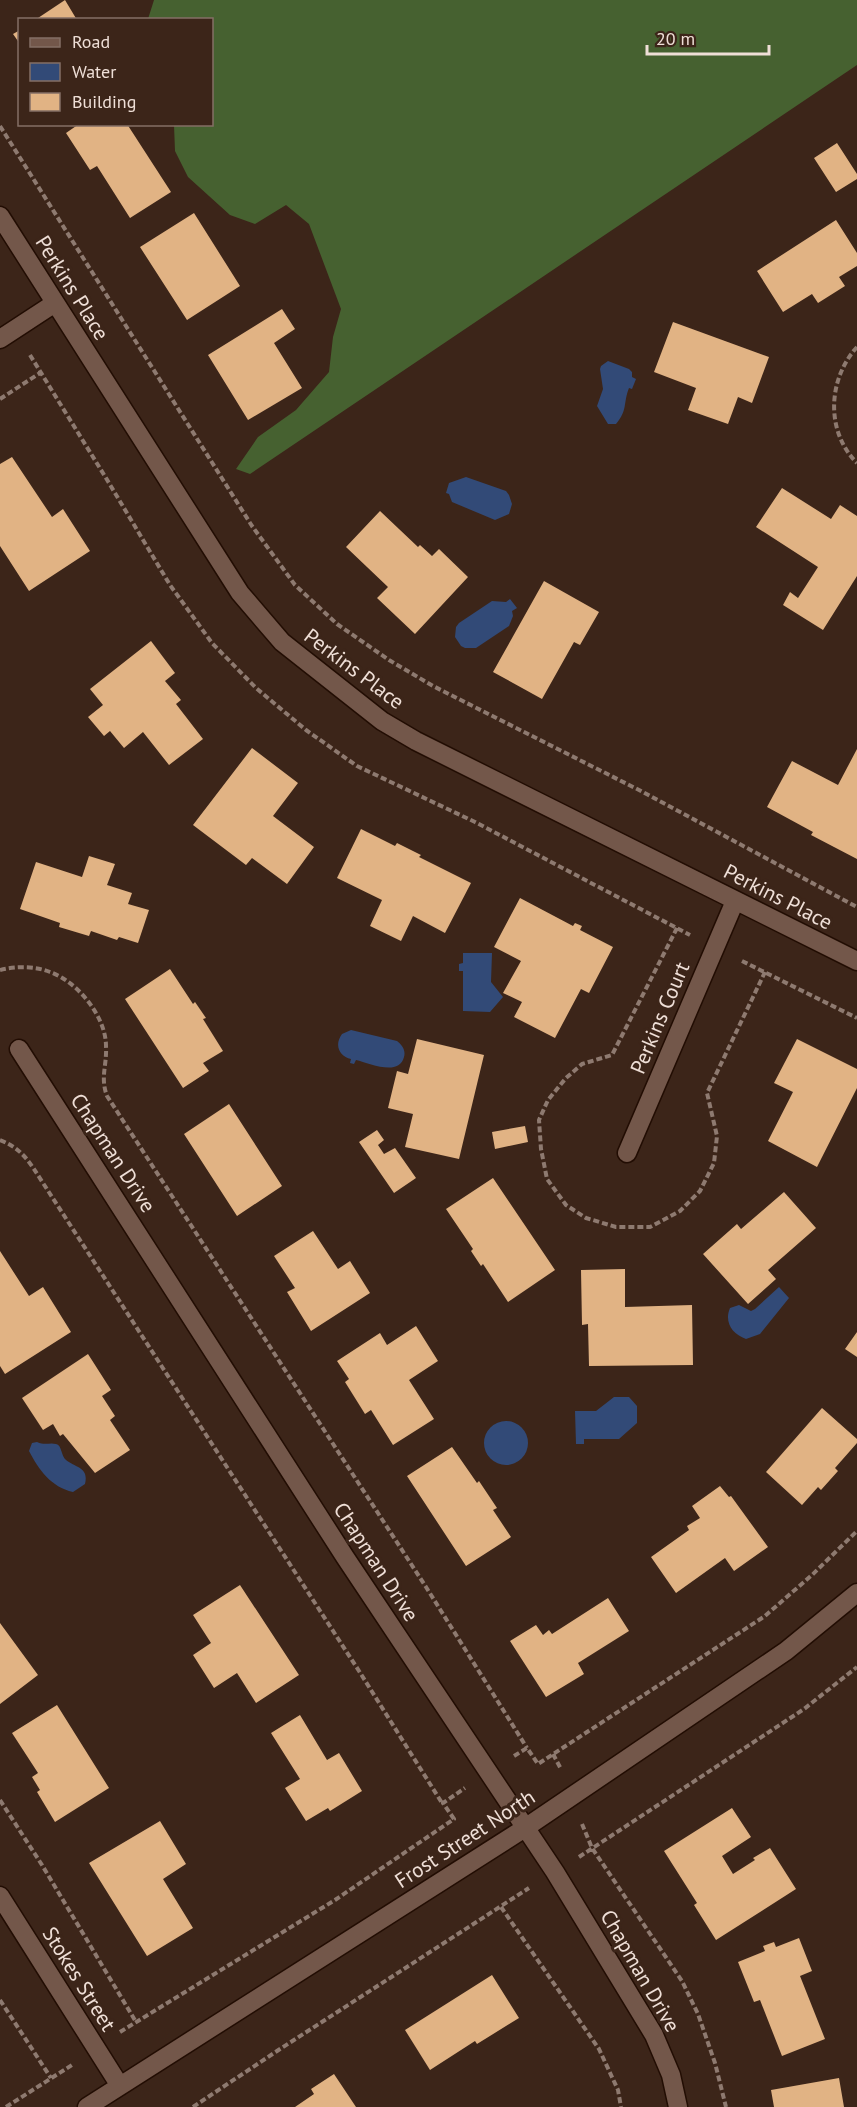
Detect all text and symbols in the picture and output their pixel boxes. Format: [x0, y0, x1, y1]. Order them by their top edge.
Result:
legend [18, 18, 213, 126]
scale bar [647, 18, 768, 56]
text: 20 m [656, 27, 695, 50]
text: Road [72, 30, 110, 53]
text: Water [72, 60, 116, 83]
text: Building [72, 90, 136, 113]
street label: Perkins Place [30, 230, 115, 345]
street label: Perkins Place [299, 622, 410, 715]
street label: Perkins Place [719, 858, 837, 935]
street label: Perkins Court [624, 958, 695, 1078]
street label: Chapman Drive [65, 1088, 162, 1217]
street label: Chapman Drive [328, 1497, 425, 1626]
street label: Frost Street North [390, 1783, 540, 1894]
street label: Chapman Drive [595, 1905, 686, 2037]
street label: Stokes Street [37, 1922, 122, 2036]

